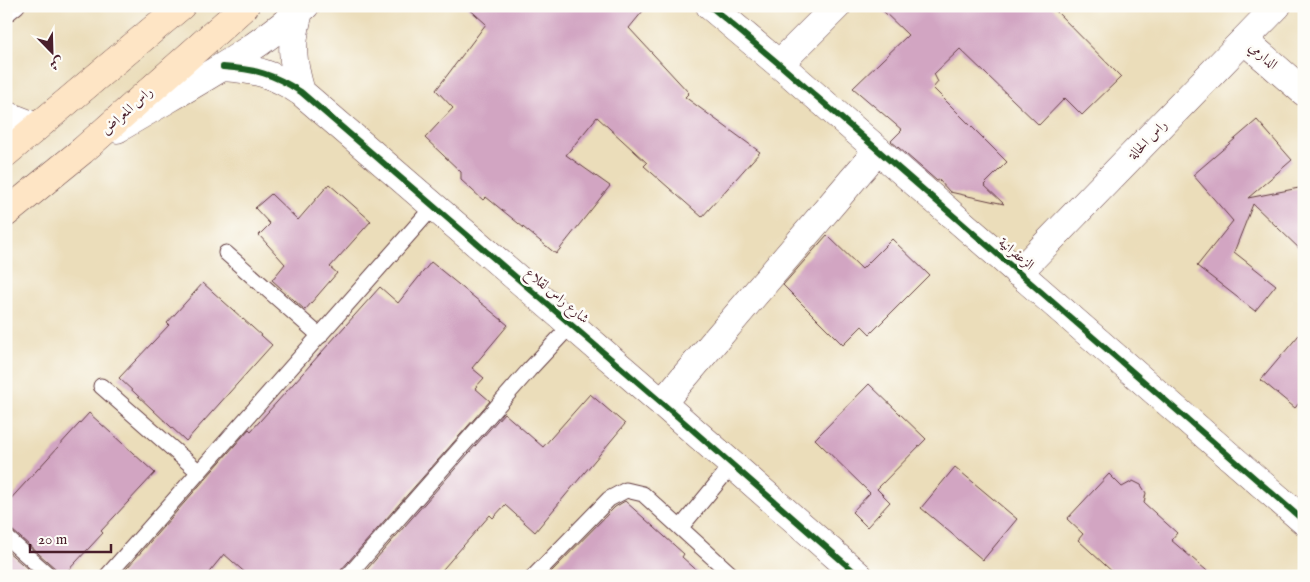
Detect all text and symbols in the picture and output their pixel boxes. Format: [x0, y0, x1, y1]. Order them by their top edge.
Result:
north arrow [28, 28, 78, 78]
street label: الدارمي [1244, 39, 1281, 75]
text: ش [47, 52, 67, 74]
street label: راس المعراض [97, 83, 157, 139]
street label: راس الحالة [1124, 116, 1171, 164]
street label: الزعفرانية [994, 234, 1038, 274]
street label: شارع راس لقلاع [520, 264, 593, 329]
scale bar [30, 522, 111, 554]
text: 20 m [38, 530, 68, 549]

